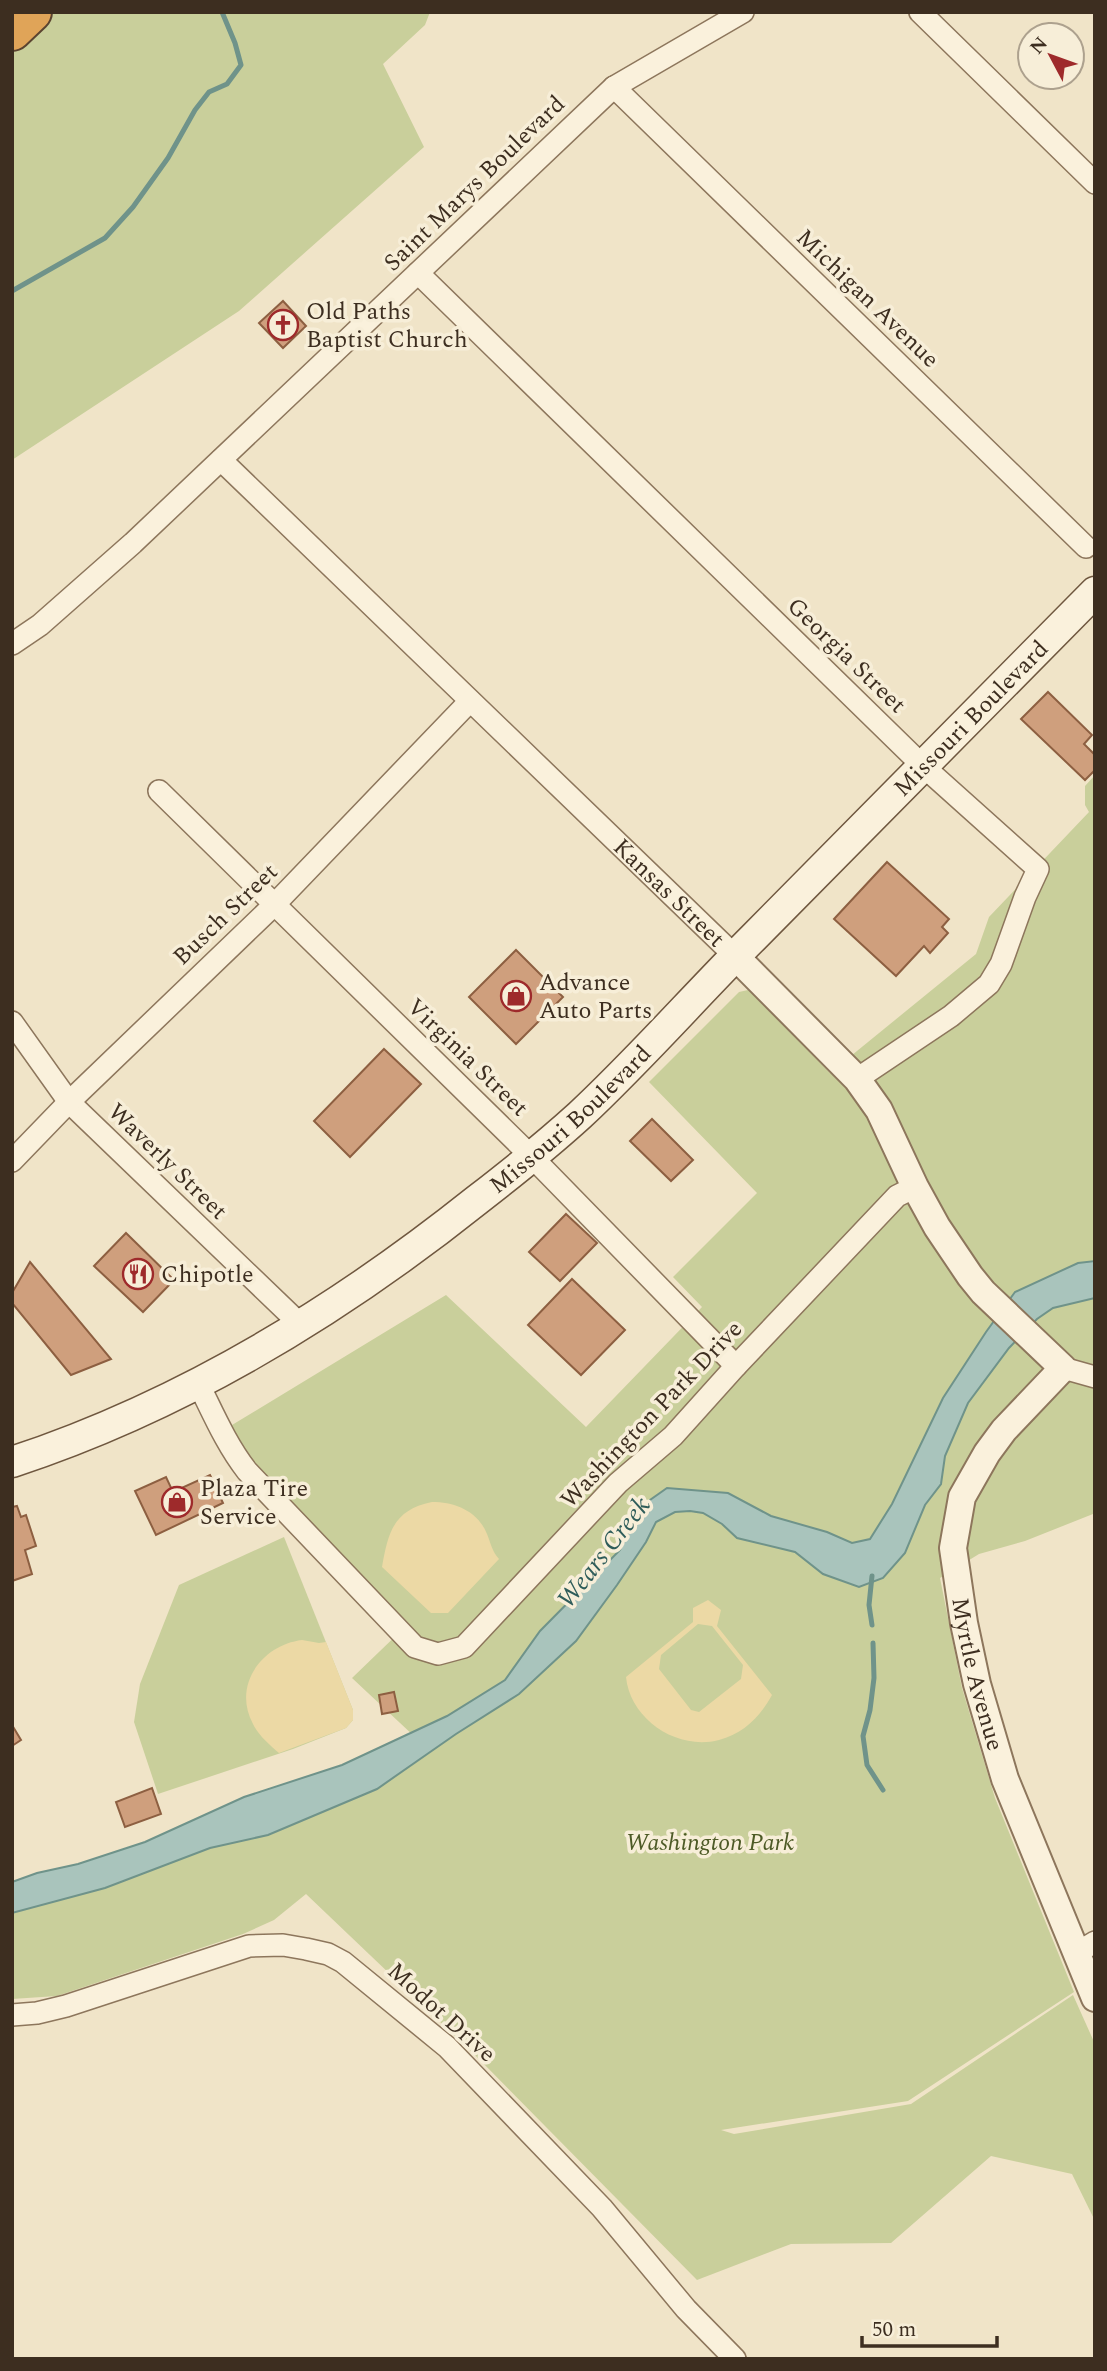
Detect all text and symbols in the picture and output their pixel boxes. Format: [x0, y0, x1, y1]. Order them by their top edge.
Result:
north arrow [1016, 21, 1086, 91]
text: N [1023, 30, 1055, 61]
street label: Saint Marys Boulevard [376, 87, 574, 280]
street label: Michigan Avenue [787, 221, 947, 377]
place label: Old Paths Baptist Church [306, 294, 468, 358]
church icon: Old Paths Baptist Church [266, 308, 300, 342]
street label: Georgia Street [778, 589, 914, 722]
street label: Missouri Boulevard [885, 632, 1057, 805]
street label: Kansas Street [604, 830, 733, 956]
street label: Busch Street [165, 855, 286, 974]
place label: Advance Auto Parts [539, 965, 652, 1029]
shop icon: Advance Auto Parts [499, 979, 533, 1013]
street label: Virginia Street [398, 990, 536, 1125]
street label: Missouri Boulevard [482, 1037, 660, 1203]
street label: Waverly Street [99, 1095, 236, 1229]
restaurant icon: Chipotle [121, 1257, 155, 1291]
place label: Chipotle [161, 1257, 254, 1293]
street label: Washington Park Drive [552, 1313, 751, 1517]
place label: Plaza Tire Service [200, 1471, 308, 1535]
shop icon: Plaza Tire Service [160, 1485, 194, 1519]
water label: Wears Creek [547, 1488, 661, 1617]
street label: Myrtle Avenue [941, 1595, 1013, 1755]
park label: Washington Park [626, 1825, 794, 1861]
street label: Modot Drive [379, 1954, 504, 2072]
scale bar [862, 2304, 997, 2348]
text: 50 m [872, 2314, 916, 2346]

